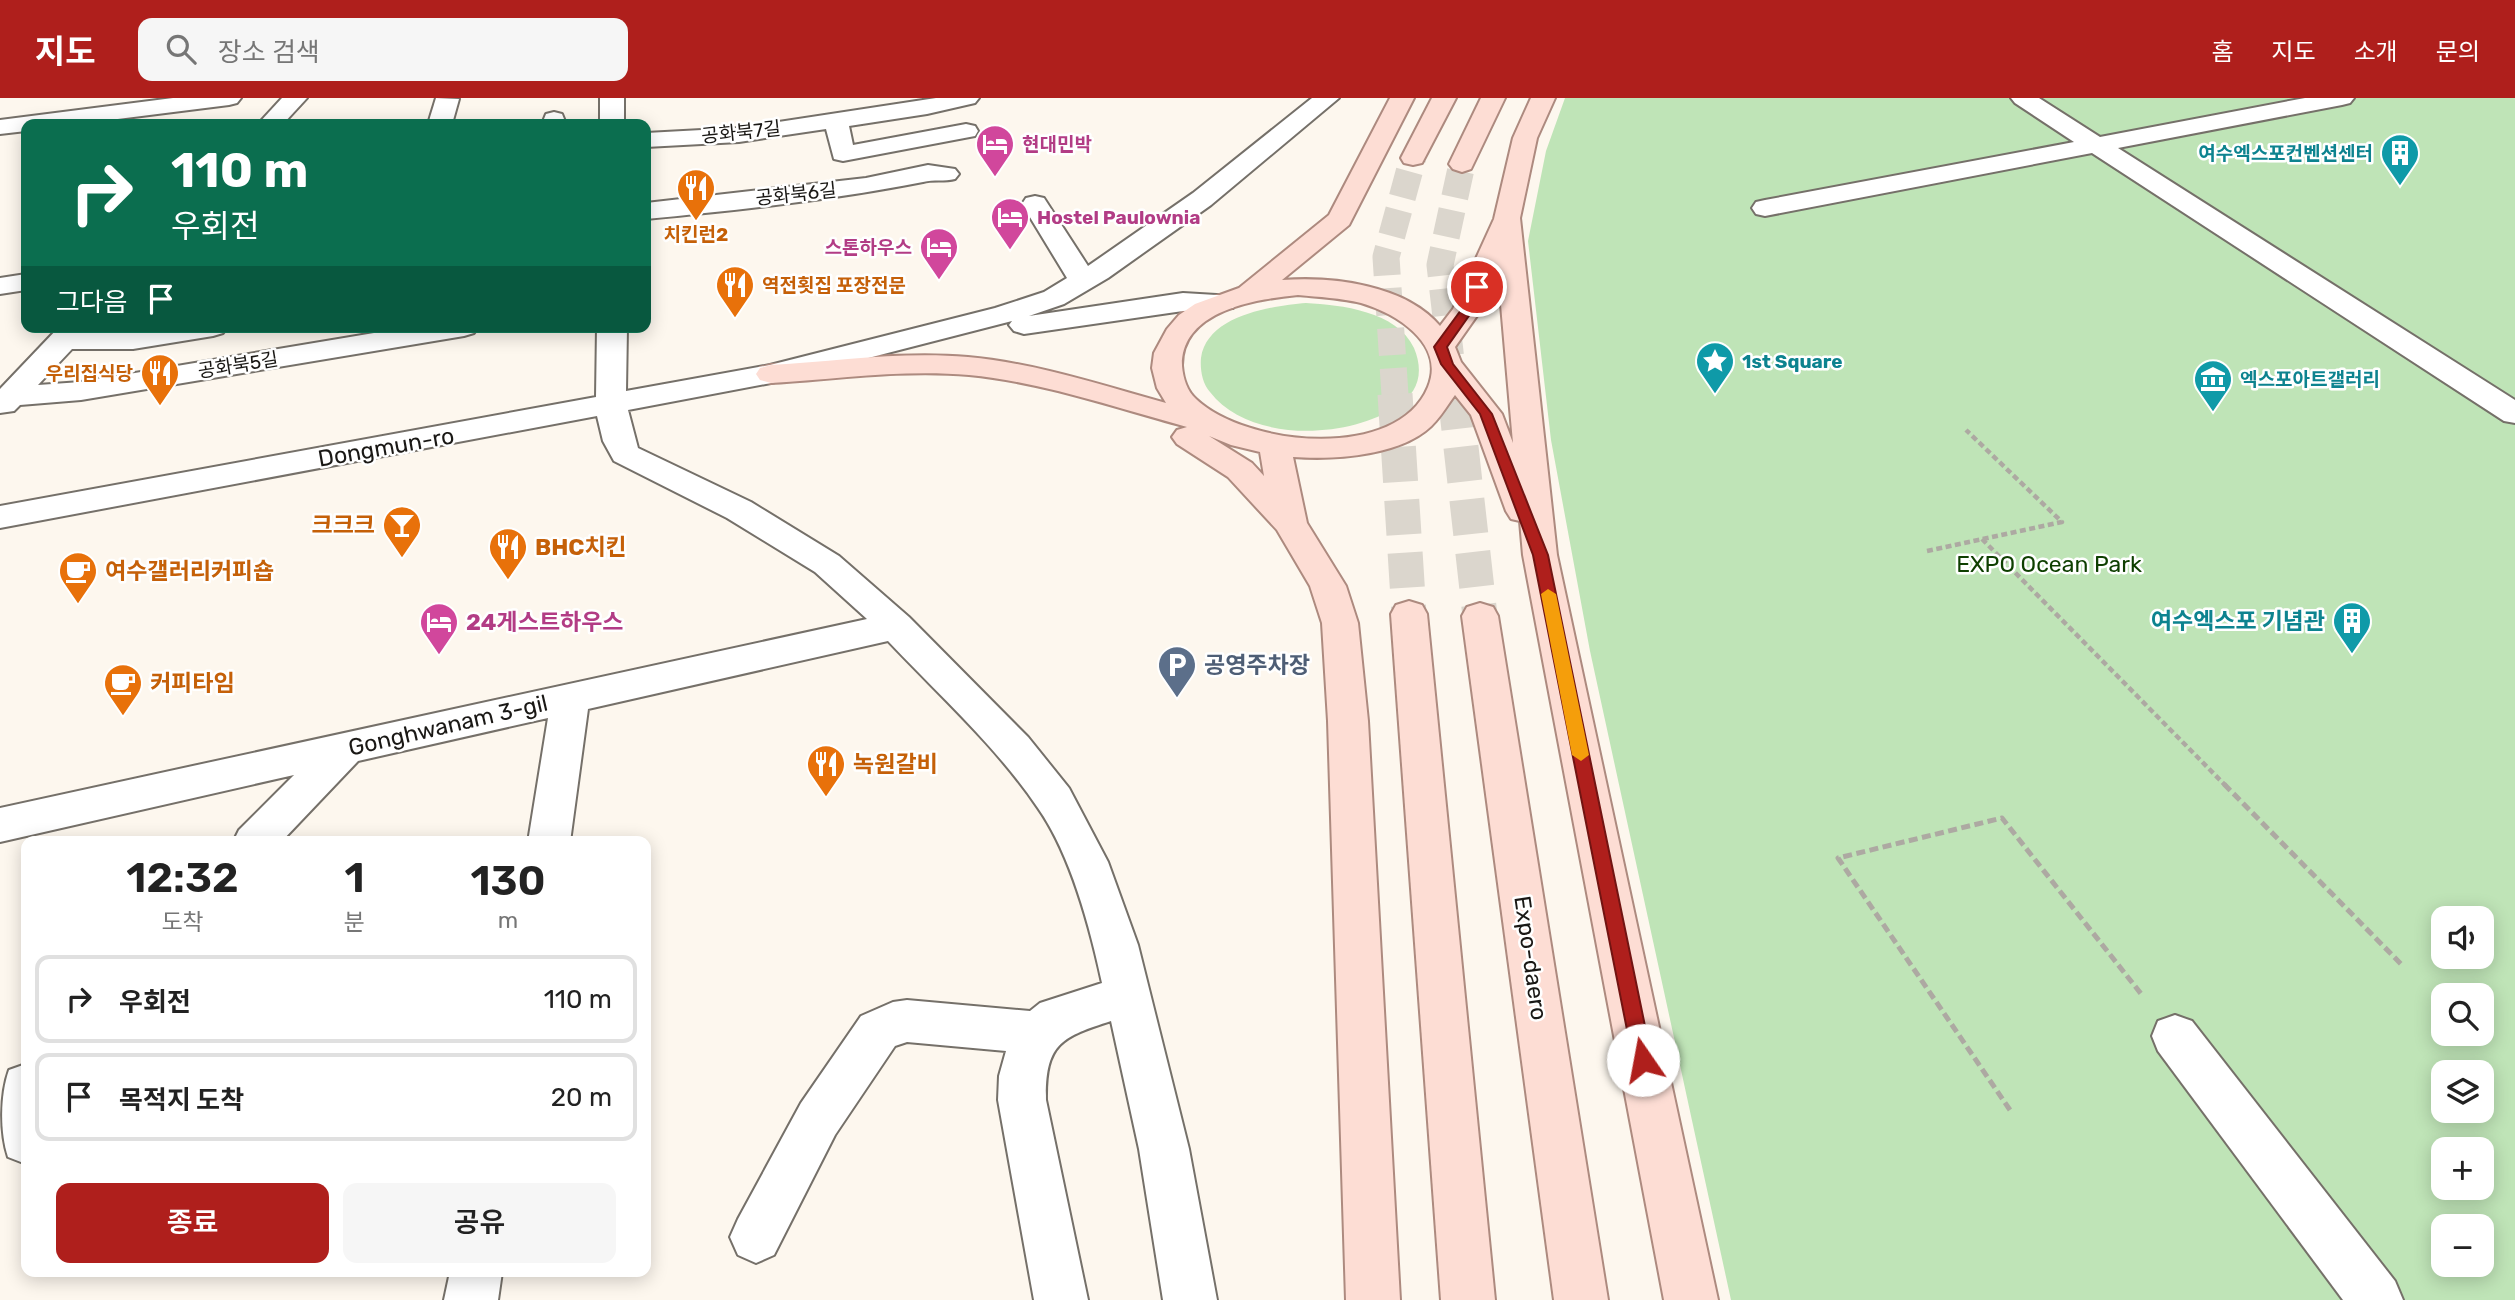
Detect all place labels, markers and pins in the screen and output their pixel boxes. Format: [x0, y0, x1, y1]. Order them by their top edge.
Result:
hotel icon: 현대민박 [974, 123, 1016, 178]
building icon: 여수엑스포컨벤션센터 [2379, 132, 2421, 187]
place label: 현대민박 [1022, 133, 1092, 156]
place label: 여수엑스포컨벤션센터 [2198, 142, 2373, 165]
restaurant icon: 치킨런2 [675, 167, 717, 222]
hotel icon: Hostel Paulownia [989, 196, 1031, 251]
place label: Hostel Paulownia [1037, 206, 1200, 229]
place label: 치킨런2 [664, 223, 728, 246]
hotel icon: 스톤하우스 [918, 226, 960, 281]
place label: 스톤하우스 [825, 236, 912, 259]
pin [1447, 257, 1507, 317]
restaurant icon: 역전횟집 포장전문 [714, 264, 756, 319]
place label: 역전횟집 포장전문 [762, 274, 906, 297]
place icon: 1st Square [1694, 340, 1736, 395]
place label: 1st Square [1742, 350, 1843, 373]
restaurant icon: 우리집식당 [139, 352, 181, 407]
museum icon: 엑스포아트갤러리 [2192, 358, 2234, 413]
place label: 우리집식당 [46, 362, 134, 385]
place label: 엑스포아트갤러리 [2240, 368, 2380, 391]
bar icon: 크크크 [381, 504, 423, 559]
place label: 크크크 [312, 511, 375, 539]
restaurant icon: BHC치킨 [487, 526, 529, 581]
place label: BHC치킨 [535, 533, 627, 561]
cafe icon: 여수갤러리커피숍 [57, 550, 99, 605]
place label: 여수갤러리커피숍 [105, 557, 274, 585]
building icon: 여수엑스포 기념관 [2331, 600, 2373, 655]
hotel icon: 24게스트하우스 [418, 601, 460, 656]
place label: 여수엑스포 기념관 [2151, 607, 2325, 635]
place label: 24게스트하우스 [466, 608, 624, 636]
parking icon: 공영주차장 [1156, 644, 1198, 699]
place label: 공영주차장 [1204, 651, 1310, 679]
cafe icon: 커피타임 [102, 662, 144, 717]
place label: 커피타임 [150, 669, 235, 697]
restaurant icon: 녹원갈비 [805, 743, 847, 798]
place label: 녹원갈비 [853, 750, 938, 778]

